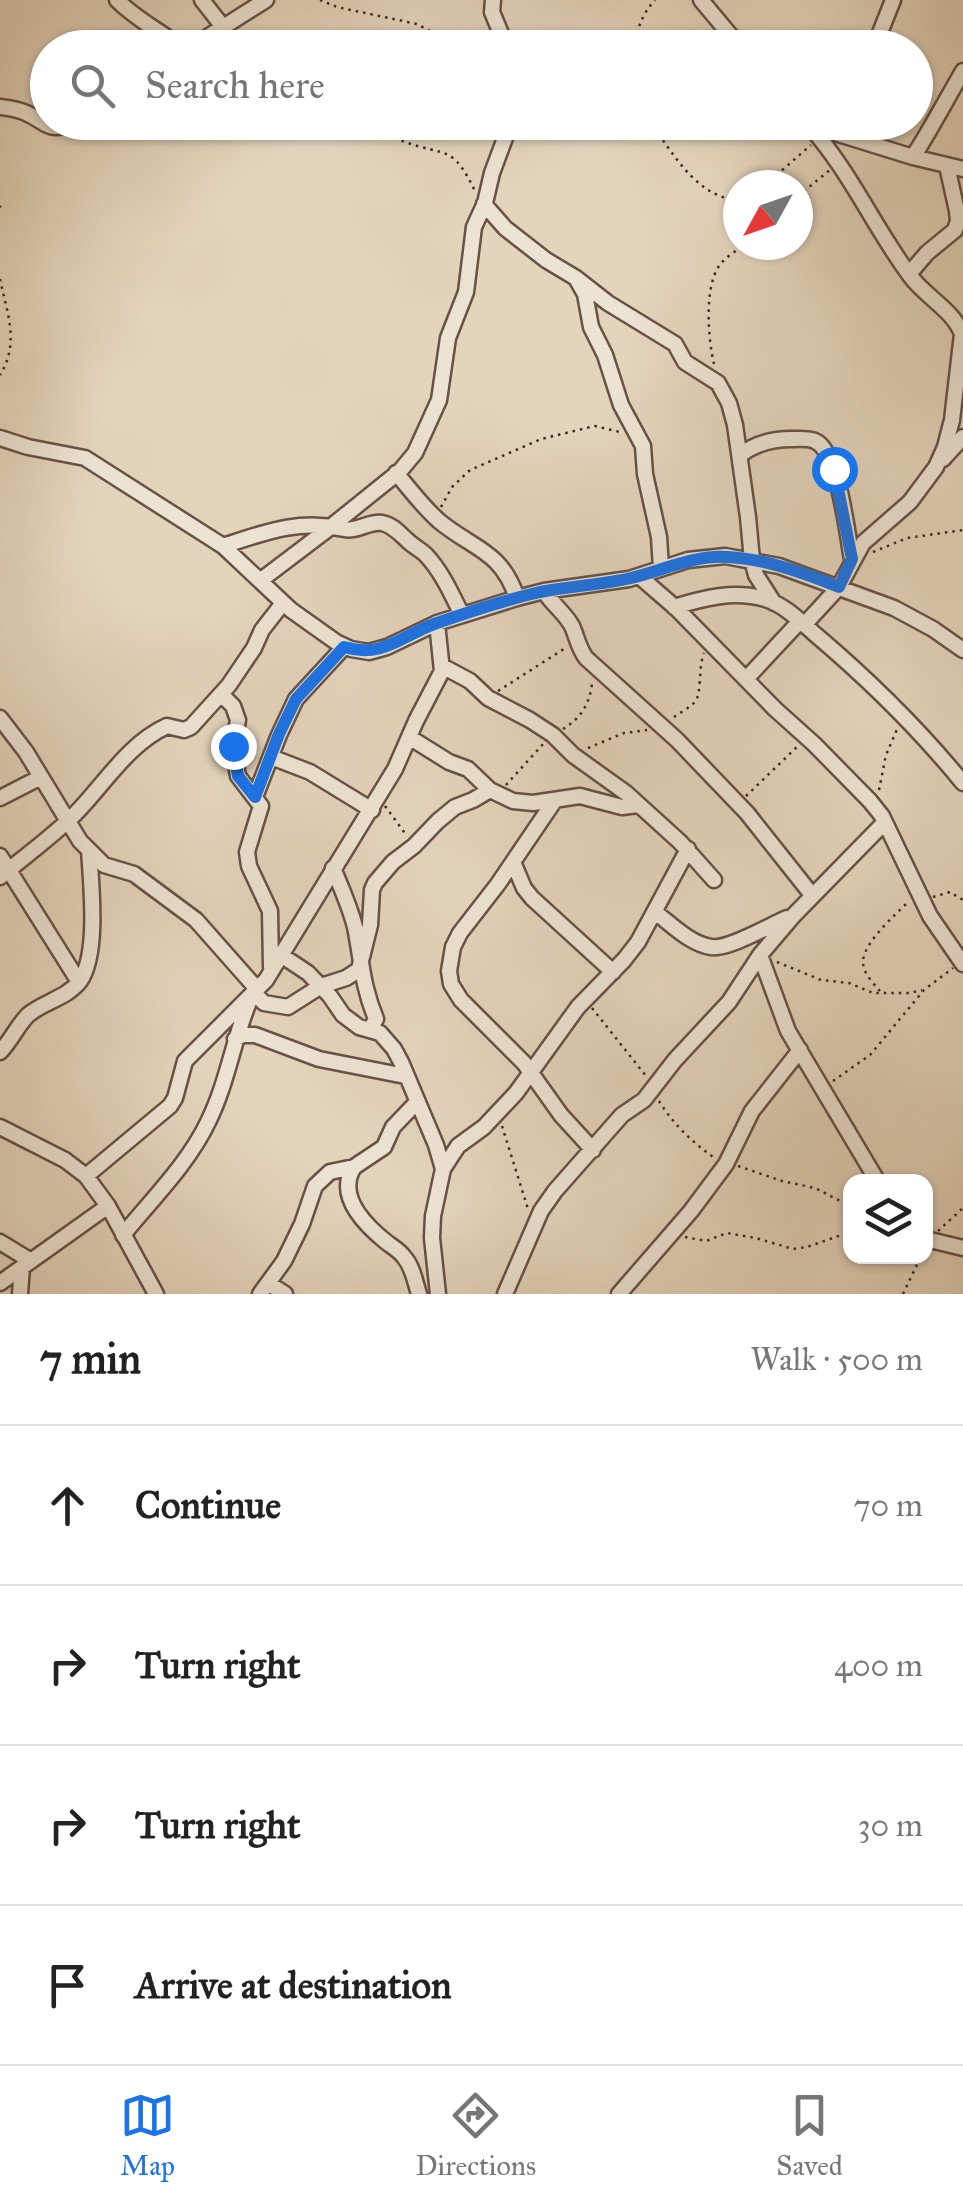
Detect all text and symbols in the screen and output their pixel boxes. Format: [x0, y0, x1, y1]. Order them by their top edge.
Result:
search box [30, 30, 933, 140]
icon: search [65, 58, 120, 113]
text: Search here [145, 62, 325, 108]
north arrow [723, 170, 813, 260]
route start [812, 447, 858, 493]
route end [211, 724, 257, 770]
map controls [843, 1174, 933, 1264]
button: layers [843, 1174, 933, 1264]
text: 7 min [40, 1333, 141, 1385]
text: Walk · 500 m [750, 1340, 923, 1379]
icon: ahead [40, 1478, 95, 1533]
text: Continue [135, 1482, 281, 1528]
text: 70 m [854, 1486, 923, 1525]
icon: right [40, 1638, 95, 1693]
text: Turn right [135, 1642, 301, 1688]
text: 400 m [834, 1646, 923, 1685]
icon: right [40, 1798, 95, 1853]
text: Turn right [135, 1802, 301, 1848]
text: 30 m [858, 1806, 923, 1845]
icon: arrive [40, 1958, 95, 2013]
text: Arrive at destination [135, 1962, 452, 2008]
tab: Map [120, 2088, 175, 2183]
tab: Directions [415, 2088, 536, 2183]
tab: Saved [776, 2088, 843, 2183]

